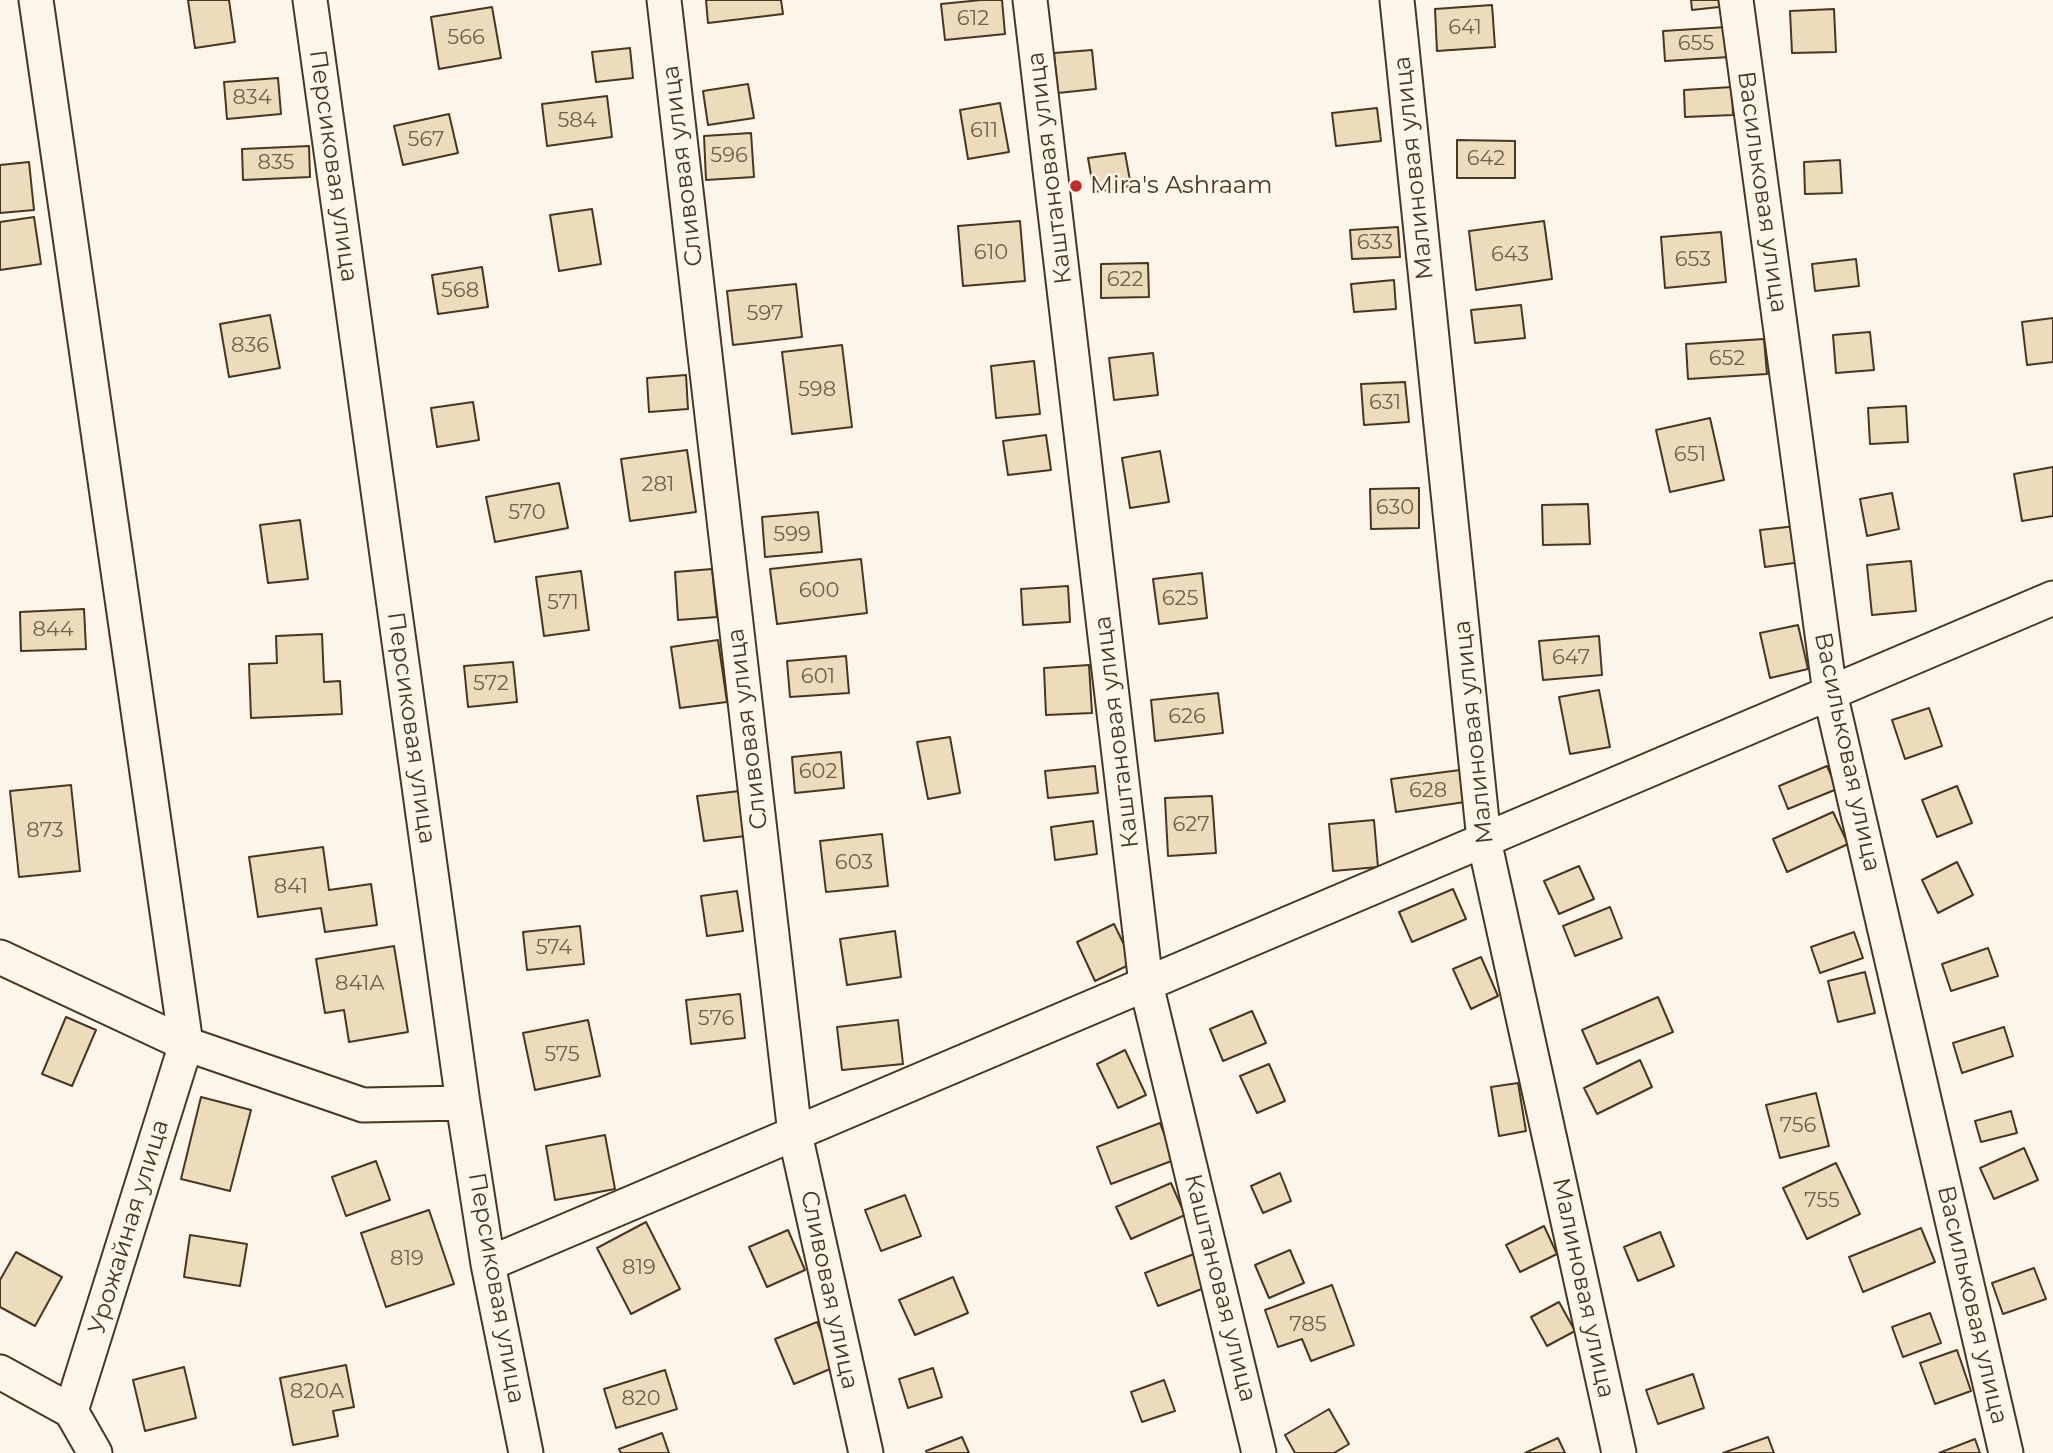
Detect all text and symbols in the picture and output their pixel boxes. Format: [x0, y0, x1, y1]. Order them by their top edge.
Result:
house number: 612 [957, 6, 989, 32]
house number: 641 [1448, 15, 1482, 41]
house number: 566 [447, 25, 485, 51]
house number: 655 [1678, 31, 1714, 57]
street label: Персиковая улица [302, 48, 364, 284]
street label: Каштановая улица [1021, 50, 1079, 286]
street label: Малиновая улица [1388, 55, 1440, 281]
street label: Сливовая улица [656, 64, 710, 268]
street label: Васильковая улица [1731, 69, 1793, 315]
house number: 834 [232, 85, 272, 111]
house number: 584 [557, 108, 597, 134]
house number: 611 [970, 118, 998, 144]
house number: 567 [408, 127, 444, 153]
house number: 596 [710, 143, 748, 169]
house number: 642 [1467, 146, 1505, 172]
house number: 835 [258, 150, 294, 176]
place label: Mira's Ashraam [1090, 172, 1272, 200]
marker: Mira's Ashraam [1068, 178, 1084, 194]
house number: 633 [1357, 230, 1393, 256]
house number: 610 [974, 240, 1008, 266]
house number: 643 [1491, 242, 1529, 268]
house number: 653 [1675, 247, 1711, 273]
house number: 622 [1107, 267, 1143, 293]
house number: 568 [441, 278, 479, 304]
house number: 597 [747, 301, 783, 327]
house number: 836 [231, 333, 269, 359]
house number: 652 [1709, 346, 1745, 372]
house number: 598 [798, 377, 836, 403]
house number: 631 [1369, 390, 1401, 416]
house number: 651 [1674, 442, 1706, 468]
house number: 281 [642, 472, 674, 498]
house number: 630 [1376, 495, 1414, 521]
house number: 570 [508, 500, 546, 526]
house number: 599 [773, 522, 811, 548]
house number: 600 [799, 578, 839, 604]
house number: 625 [1162, 586, 1198, 612]
house number: 571 [547, 590, 579, 616]
street label: Персиковая улица [380, 610, 442, 846]
street label: Каштановая улица [1088, 614, 1146, 850]
house number: 844 [32, 617, 74, 643]
street label: Малиновая улица [1448, 619, 1500, 845]
street label: Сливовая улица [721, 627, 775, 831]
street label: Васильковая улица [1808, 630, 1886, 874]
house number: 647 [1552, 645, 1590, 671]
house number: 601 [801, 664, 835, 690]
house number: 572 [473, 671, 509, 697]
house number: 626 [1168, 704, 1206, 730]
house number: 602 [799, 759, 837, 785]
house number: 628 [1409, 778, 1447, 804]
house number: 627 [1172, 812, 1210, 838]
house number: 873 [26, 818, 64, 844]
house number: 603 [835, 850, 873, 876]
house number: 841 [274, 874, 308, 900]
house number: 574 [536, 935, 572, 961]
house number: 841А [335, 971, 385, 997]
house number: 576 [698, 1006, 734, 1032]
house number: 575 [544, 1042, 580, 1068]
house number: 756 [1780, 1113, 1816, 1139]
street label: Урожайная улица [83, 1116, 175, 1338]
street label: Персиковая улица [461, 1170, 531, 1406]
street label: Каштановая улица [1178, 1171, 1262, 1405]
street label: Малиновая улица [1546, 1175, 1620, 1401]
street label: Васильковая улица [1931, 1183, 2013, 1427]
street label: Сливовая улица [794, 1188, 864, 1392]
house number: 755 [1804, 1188, 1840, 1214]
house number: 819 [390, 1246, 424, 1272]
house number: 819 [622, 1255, 656, 1281]
house number: 785 [1289, 1312, 1327, 1338]
house number: 820А [290, 1379, 344, 1405]
house number: 820 [621, 1386, 661, 1412]

